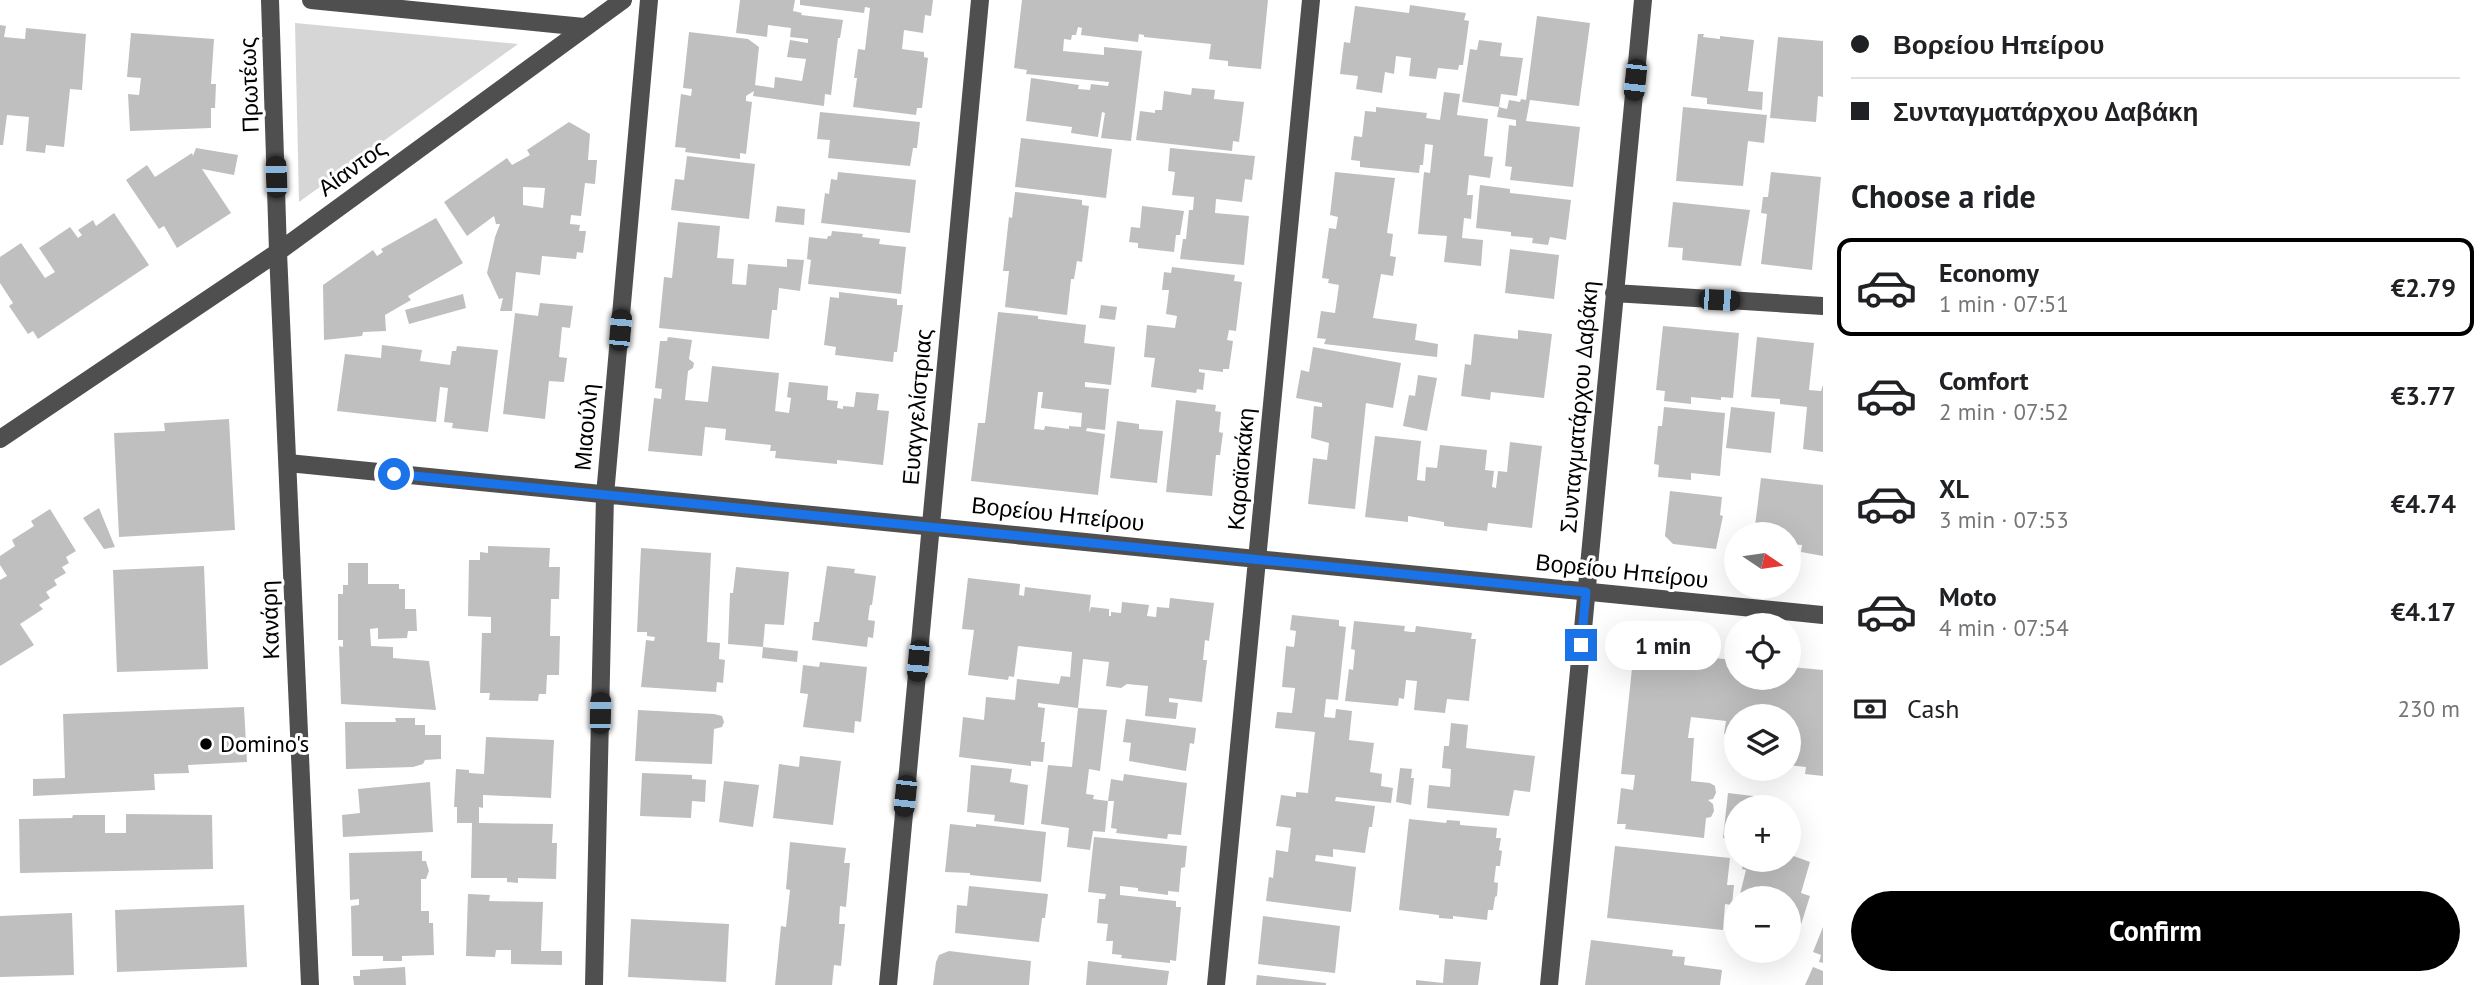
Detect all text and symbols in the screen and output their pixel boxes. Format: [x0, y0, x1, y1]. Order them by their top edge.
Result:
text: Βορείου Ηπείρου [1893, 28, 2104, 61]
street label: Πρωτέως [232, 37, 265, 133]
car [1623, 58, 1648, 102]
text: Συνταγματάρχου Δαβάκη [1893, 95, 2198, 128]
street label: Αίαντος [312, 133, 392, 202]
car [265, 156, 288, 198]
text: Choose a ride [1851, 175, 2036, 217]
icon: car [1855, 256, 1918, 319]
text: Economy [1939, 256, 2039, 289]
text: €2.79 [2391, 271, 2456, 304]
street label: Συνταγματάρχου Δαβάκη [1553, 280, 1604, 534]
car [1698, 288, 1741, 312]
text: 1 min · 07:51 [1939, 289, 2069, 318]
car [608, 308, 633, 352]
street label: Ευαγγελίστριας [895, 328, 938, 486]
icon: car [1855, 364, 1918, 427]
text: Comfort [1939, 364, 2029, 397]
text: €3.77 [2391, 379, 2456, 412]
street label: Μιαούλη [567, 382, 604, 472]
text: 2 min · 07:52 [1939, 397, 2069, 426]
street label: Καραϊσκάκη [1221, 406, 1260, 531]
route start [378, 458, 410, 490]
icon: car [1855, 472, 1918, 535]
text: XL [1939, 472, 1969, 505]
text: €4.74 [2391, 487, 2456, 520]
street label: Βορείου Ηπείρου [970, 490, 1146, 537]
text: 3 min · 07:53 [1939, 505, 2069, 534]
north arrow [1724, 522, 1801, 598]
map controls [1724, 522, 1801, 963]
street label: Βορείου Ηπείρου [1534, 547, 1710, 594]
street label: Κανάρη [254, 580, 285, 660]
icon: car [1855, 580, 1918, 643]
text: Moto [1939, 580, 1997, 613]
text: €4.17 [2391, 595, 2456, 628]
button: locate [1724, 613, 1801, 690]
text: 4 min · 07:54 [1939, 613, 2069, 642]
callout: 1 min [1606, 620, 1721, 670]
route end [1565, 629, 1597, 661]
text: 1 min [1635, 631, 1691, 660]
car [906, 639, 931, 683]
icon: cash [1851, 690, 1889, 728]
car [590, 692, 611, 734]
text: Cash [1907, 692, 1959, 725]
text: 230 m [2398, 694, 2460, 723]
button: layers [1724, 704, 1801, 781]
place label: Domino's [220, 729, 309, 758]
marker: Domino's [198, 736, 214, 752]
car [893, 774, 918, 818]
button: + [1724, 795, 1801, 872]
button: − [1724, 886, 1801, 963]
button: Confirm [1851, 891, 2460, 971]

